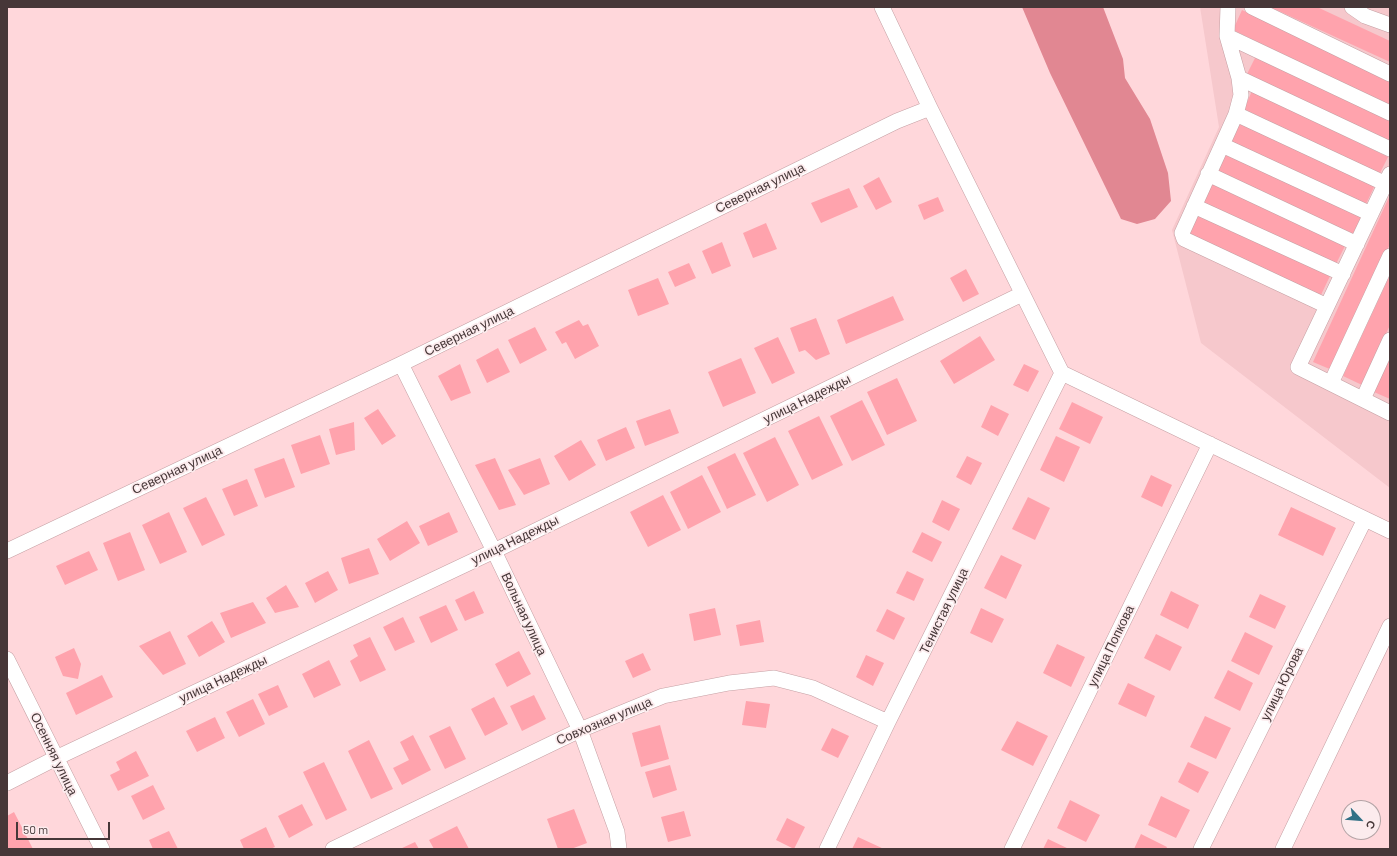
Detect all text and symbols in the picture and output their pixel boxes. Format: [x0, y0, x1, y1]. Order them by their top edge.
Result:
street label: Северная улица [713, 160, 807, 216]
street label: Северная улица [422, 303, 516, 359]
street label: улица Надежды [761, 371, 853, 427]
street label: Северная улица [129, 442, 225, 498]
street label: улица Надежды [469, 512, 561, 568]
street label: Тенистая улица [916, 565, 972, 657]
street label: Вольная улица [498, 570, 550, 658]
street label: улица Попкова [1084, 603, 1138, 689]
street label: улица Юрова [1257, 645, 1307, 723]
street label: улица Надежды [177, 652, 269, 706]
street label: Совхозная улица [554, 694, 654, 748]
street label: Осенняя улица [27, 710, 81, 798]
north arrow [1341, 800, 1381, 840]
scale bar [18, 814, 112, 840]
text: С [1364, 819, 1379, 831]
text: 50 m [23, 822, 48, 836]

